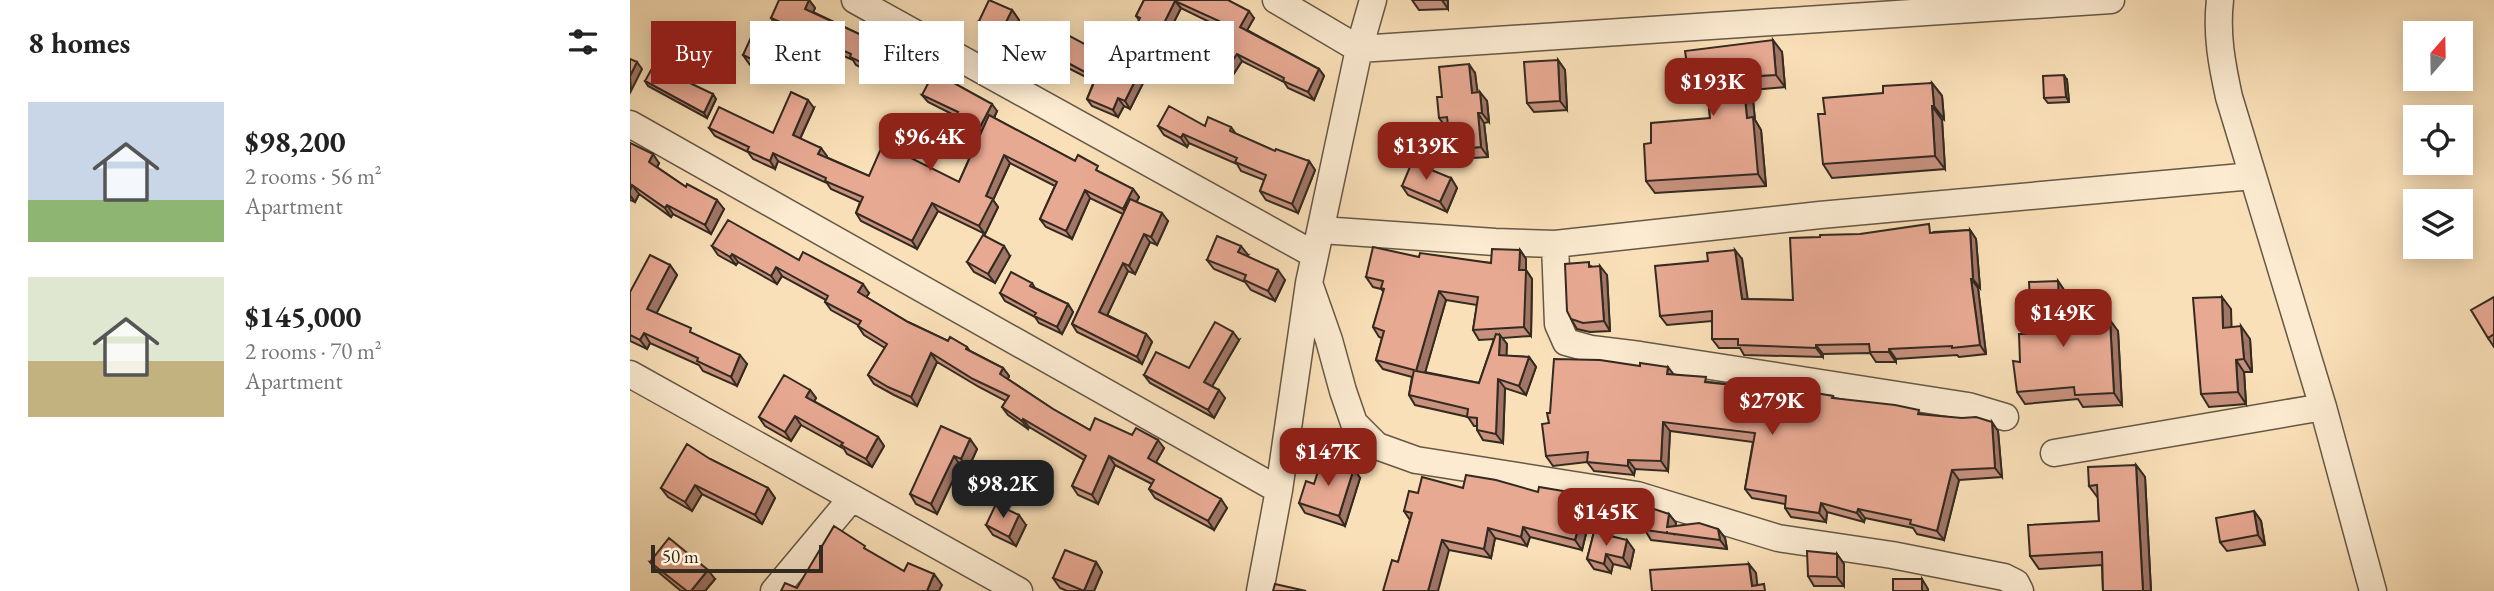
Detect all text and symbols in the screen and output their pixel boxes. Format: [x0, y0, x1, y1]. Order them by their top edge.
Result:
chip: Buy [651, 21, 736, 84]
chip: Rent [750, 21, 845, 84]
chip: Filters [859, 21, 964, 84]
chip: New [978, 21, 1070, 84]
chip: Apartment [1084, 21, 1234, 84]
north arrow [2403, 21, 2473, 91]
map controls [2403, 21, 2473, 259]
text: 8 homes [28, 23, 130, 62]
icon: filters [564, 23, 602, 61]
pin: $193K [1664, 58, 1762, 118]
text: $193K [1681, 66, 1745, 96]
button: locate [2403, 105, 2473, 175]
pin: $96.4K [873, 114, 987, 173]
text: $96.4K [895, 121, 965, 151]
text: $98,200 [245, 122, 346, 161]
pin: $139K [1377, 122, 1475, 182]
icon: home [84, 130, 168, 214]
text: $139K [1394, 130, 1458, 160]
text: 2 rooms · 56 m² [245, 161, 382, 191]
button: layers [2403, 189, 2473, 259]
text: Apartment [245, 191, 343, 221]
pin: $149K [2014, 290, 2112, 349]
text: $145,000 [245, 297, 361, 336]
text: $149K [2031, 297, 2095, 327]
icon: home [84, 305, 168, 389]
text: 2 rooms · 70 m² [245, 336, 382, 366]
text: Apartment [245, 366, 343, 396]
pin: $279K [1723, 378, 1821, 437]
text: $279K [1740, 385, 1804, 415]
pin: $147K [1279, 428, 1377, 488]
text: $147K [1296, 436, 1360, 466]
pin: $98.2K [946, 461, 1060, 520]
text: $98.2K [968, 468, 1038, 498]
pin: $145K [1557, 489, 1655, 548]
text: $145K [1574, 496, 1638, 526]
scale bar [651, 542, 822, 574]
text: 50 m [662, 544, 699, 569]

